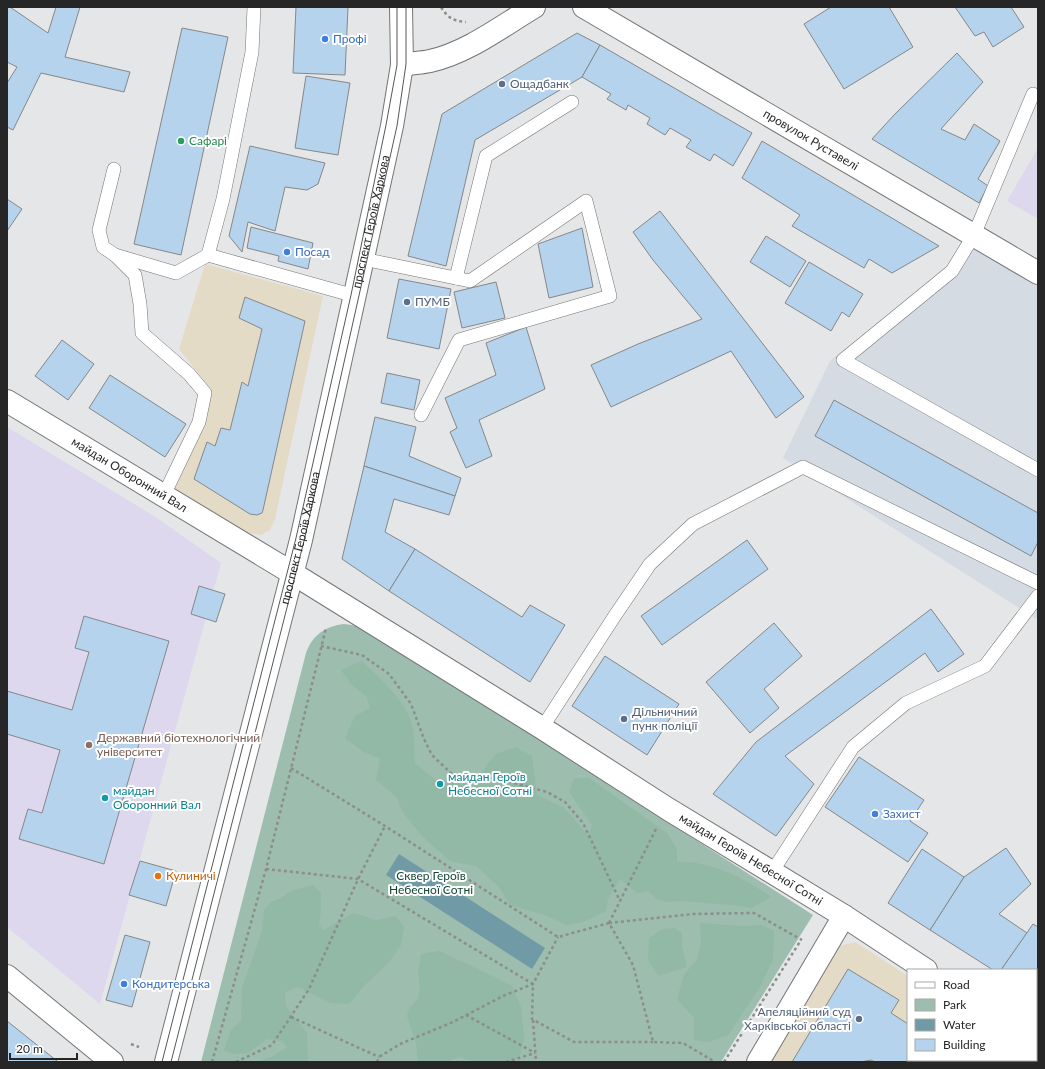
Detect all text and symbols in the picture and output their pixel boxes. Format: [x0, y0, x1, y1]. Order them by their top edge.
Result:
place label: Профі [333, 31, 367, 46]
marker: Профі [320, 34, 330, 44]
place label: Ощадбанк [510, 76, 570, 91]
marker: Ощадбанк [497, 79, 507, 89]
street label: провулок Руставелі [761, 106, 862, 173]
place label: Сафарі [189, 133, 227, 148]
marker: Сафарі [176, 136, 186, 146]
street label: проспект Героїв Харкова [349, 154, 392, 290]
place label: Посад [295, 244, 330, 259]
marker: Посад [282, 247, 292, 257]
place label: ПУМБ [415, 294, 450, 309]
marker: ПУМБ [402, 297, 412, 307]
street label: майдан Оборонний Вал [69, 434, 190, 515]
street label: проспект Героїв Харкова [277, 470, 323, 606]
place label: Дільничний пунк поліції [632, 704, 698, 733]
marker: Дільничний пунк поліції [619, 714, 629, 724]
place label: Державний біотехнологічний університет [97, 730, 260, 759]
marker: Державний біотехнологічний університет [84, 740, 94, 750]
place label: майдан Героїв Небесної Сотні [448, 769, 532, 798]
marker: майдан Героїв Небесної Сотні [435, 779, 445, 789]
place label: майдан Оборонний Вал [113, 783, 201, 812]
marker: майдан Оборонний Вал [100, 793, 110, 803]
place label: Захист [883, 806, 920, 821]
marker: Захист [870, 809, 880, 819]
street label: майдан Героїв Небесної Сотні [677, 810, 826, 908]
place label: Кулиничі [166, 868, 216, 883]
park label: Сквер Героїв Небесної Сотні [389, 868, 473, 897]
marker: Кулиничі [153, 871, 163, 881]
legend [907, 969, 1037, 1061]
place label: Кондитерська [132, 976, 210, 991]
text: Road [943, 977, 970, 992]
marker: Кондитерська [119, 979, 129, 989]
text: Park [943, 997, 967, 1012]
place label: Апеляційний суд Харківської області [744, 1004, 852, 1033]
marker: Апеляційний суд Харківської області [854, 1014, 864, 1024]
text: Water [943, 1017, 976, 1032]
scale bar [10, 1035, 77, 1061]
text: Building [943, 1037, 986, 1052]
text: 20 m [16, 1041, 43, 1056]

